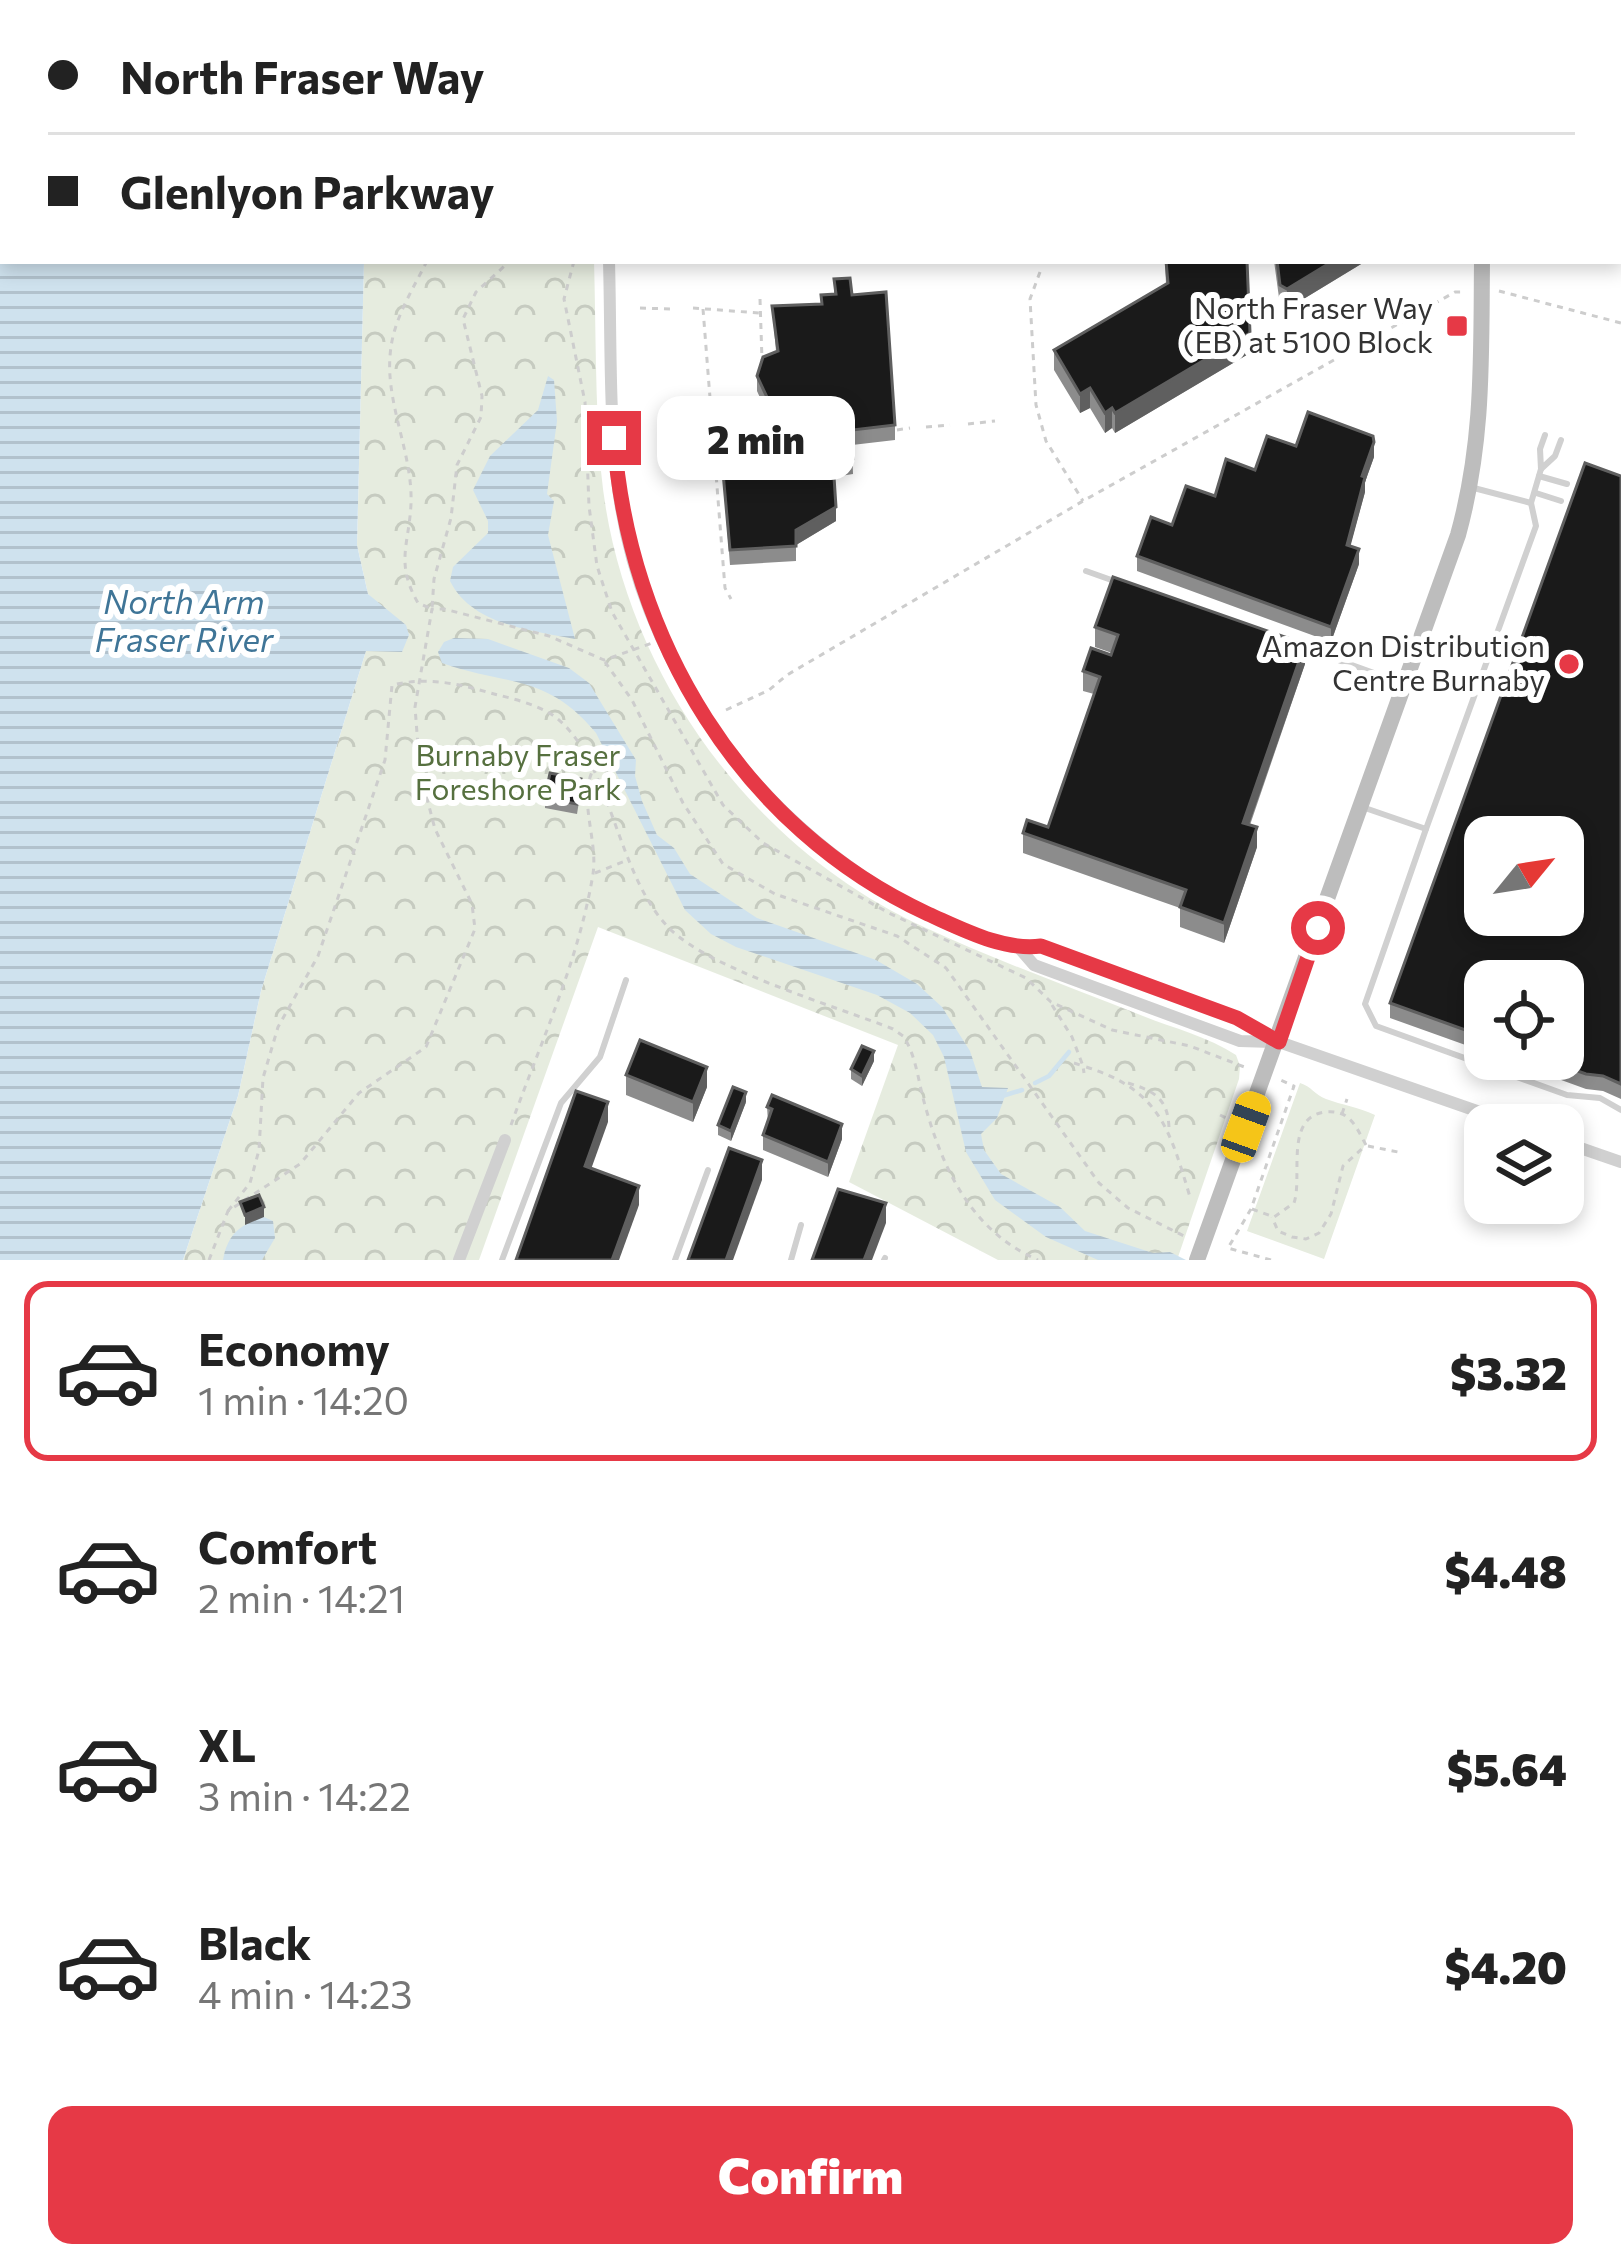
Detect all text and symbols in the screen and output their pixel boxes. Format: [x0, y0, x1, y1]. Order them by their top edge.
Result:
text: North Fraser Way [120, 48, 485, 103]
text: Glenlyon Parkway [120, 163, 494, 218]
place label: North Fraser Way (EB) at 5100 Block [1183, 288, 1433, 359]
marker: North Fraser Way (EB) at 5100 Block [1444, 313, 1470, 339]
callout: 2 min [656, 396, 854, 480]
route end [587, 411, 641, 465]
text: 2 min [707, 414, 805, 462]
water label: North Arm Fraser River [95, 580, 275, 659]
place label: Amazon Distribution Centre Burnaby [1262, 626, 1545, 697]
marker: Amazon Distribution Centre Burnaby [1556, 651, 1582, 677]
park label: Burnaby Fraser Foreshore Park [415, 735, 621, 806]
north arrow [1464, 816, 1584, 936]
map controls [1464, 816, 1584, 1224]
route start [1291, 901, 1345, 955]
button: locate [1464, 960, 1584, 1080]
car [1217, 1087, 1275, 1167]
button: layers [1464, 1104, 1584, 1224]
icon: car [54, 1317, 162, 1425]
text: Economy [198, 1320, 390, 1375]
text: $3.32 [1450, 1344, 1567, 1399]
text: 1 min · 14:20 [198, 1375, 409, 1423]
icon: car [54, 1515, 162, 1623]
text: Comfort [198, 1518, 377, 1573]
text: $4.48 [1444, 1542, 1567, 1597]
text: 2 min · 14:21 [198, 1573, 405, 1621]
icon: car [54, 1713, 162, 1821]
text: XL [198, 1716, 256, 1771]
text: $5.64 [1447, 1740, 1567, 1795]
text: 3 min · 14:22 [198, 1771, 411, 1819]
icon: car [54, 1911, 162, 2019]
text: Black [198, 1914, 311, 1969]
text: $4.20 [1445, 1938, 1567, 1993]
text: 4 min · 14:23 [198, 1969, 413, 2017]
button: Confirm [48, 2106, 1573, 2244]

